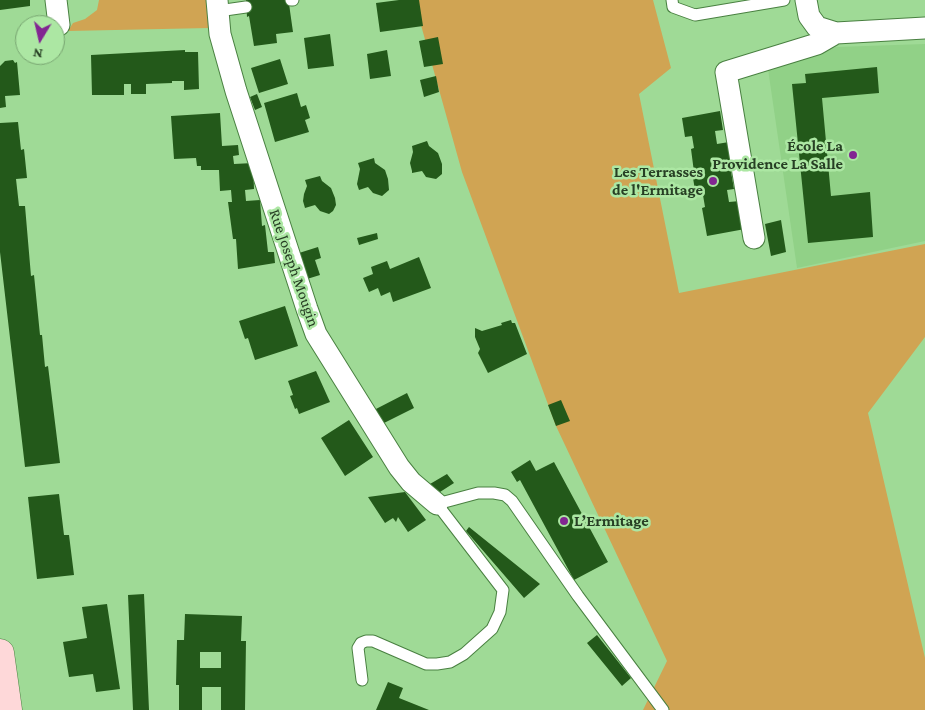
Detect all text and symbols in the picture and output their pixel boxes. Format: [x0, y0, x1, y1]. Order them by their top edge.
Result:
north arrow [15, 15, 65, 65]
text: N [32, 45, 44, 62]
place label: École La Providence La Salle [712, 136, 843, 174]
marker: École La Providence La Salle [847, 149, 859, 161]
place label: Les Terrasses de l'Ermitage [612, 162, 703, 200]
marker: Les Terrasses de l'Ermitage [707, 175, 719, 187]
street label: Rue Joseph Mougin [265, 207, 323, 329]
place label: L’Ermitage [574, 511, 649, 531]
marker: L’Ermitage [558, 515, 570, 527]

